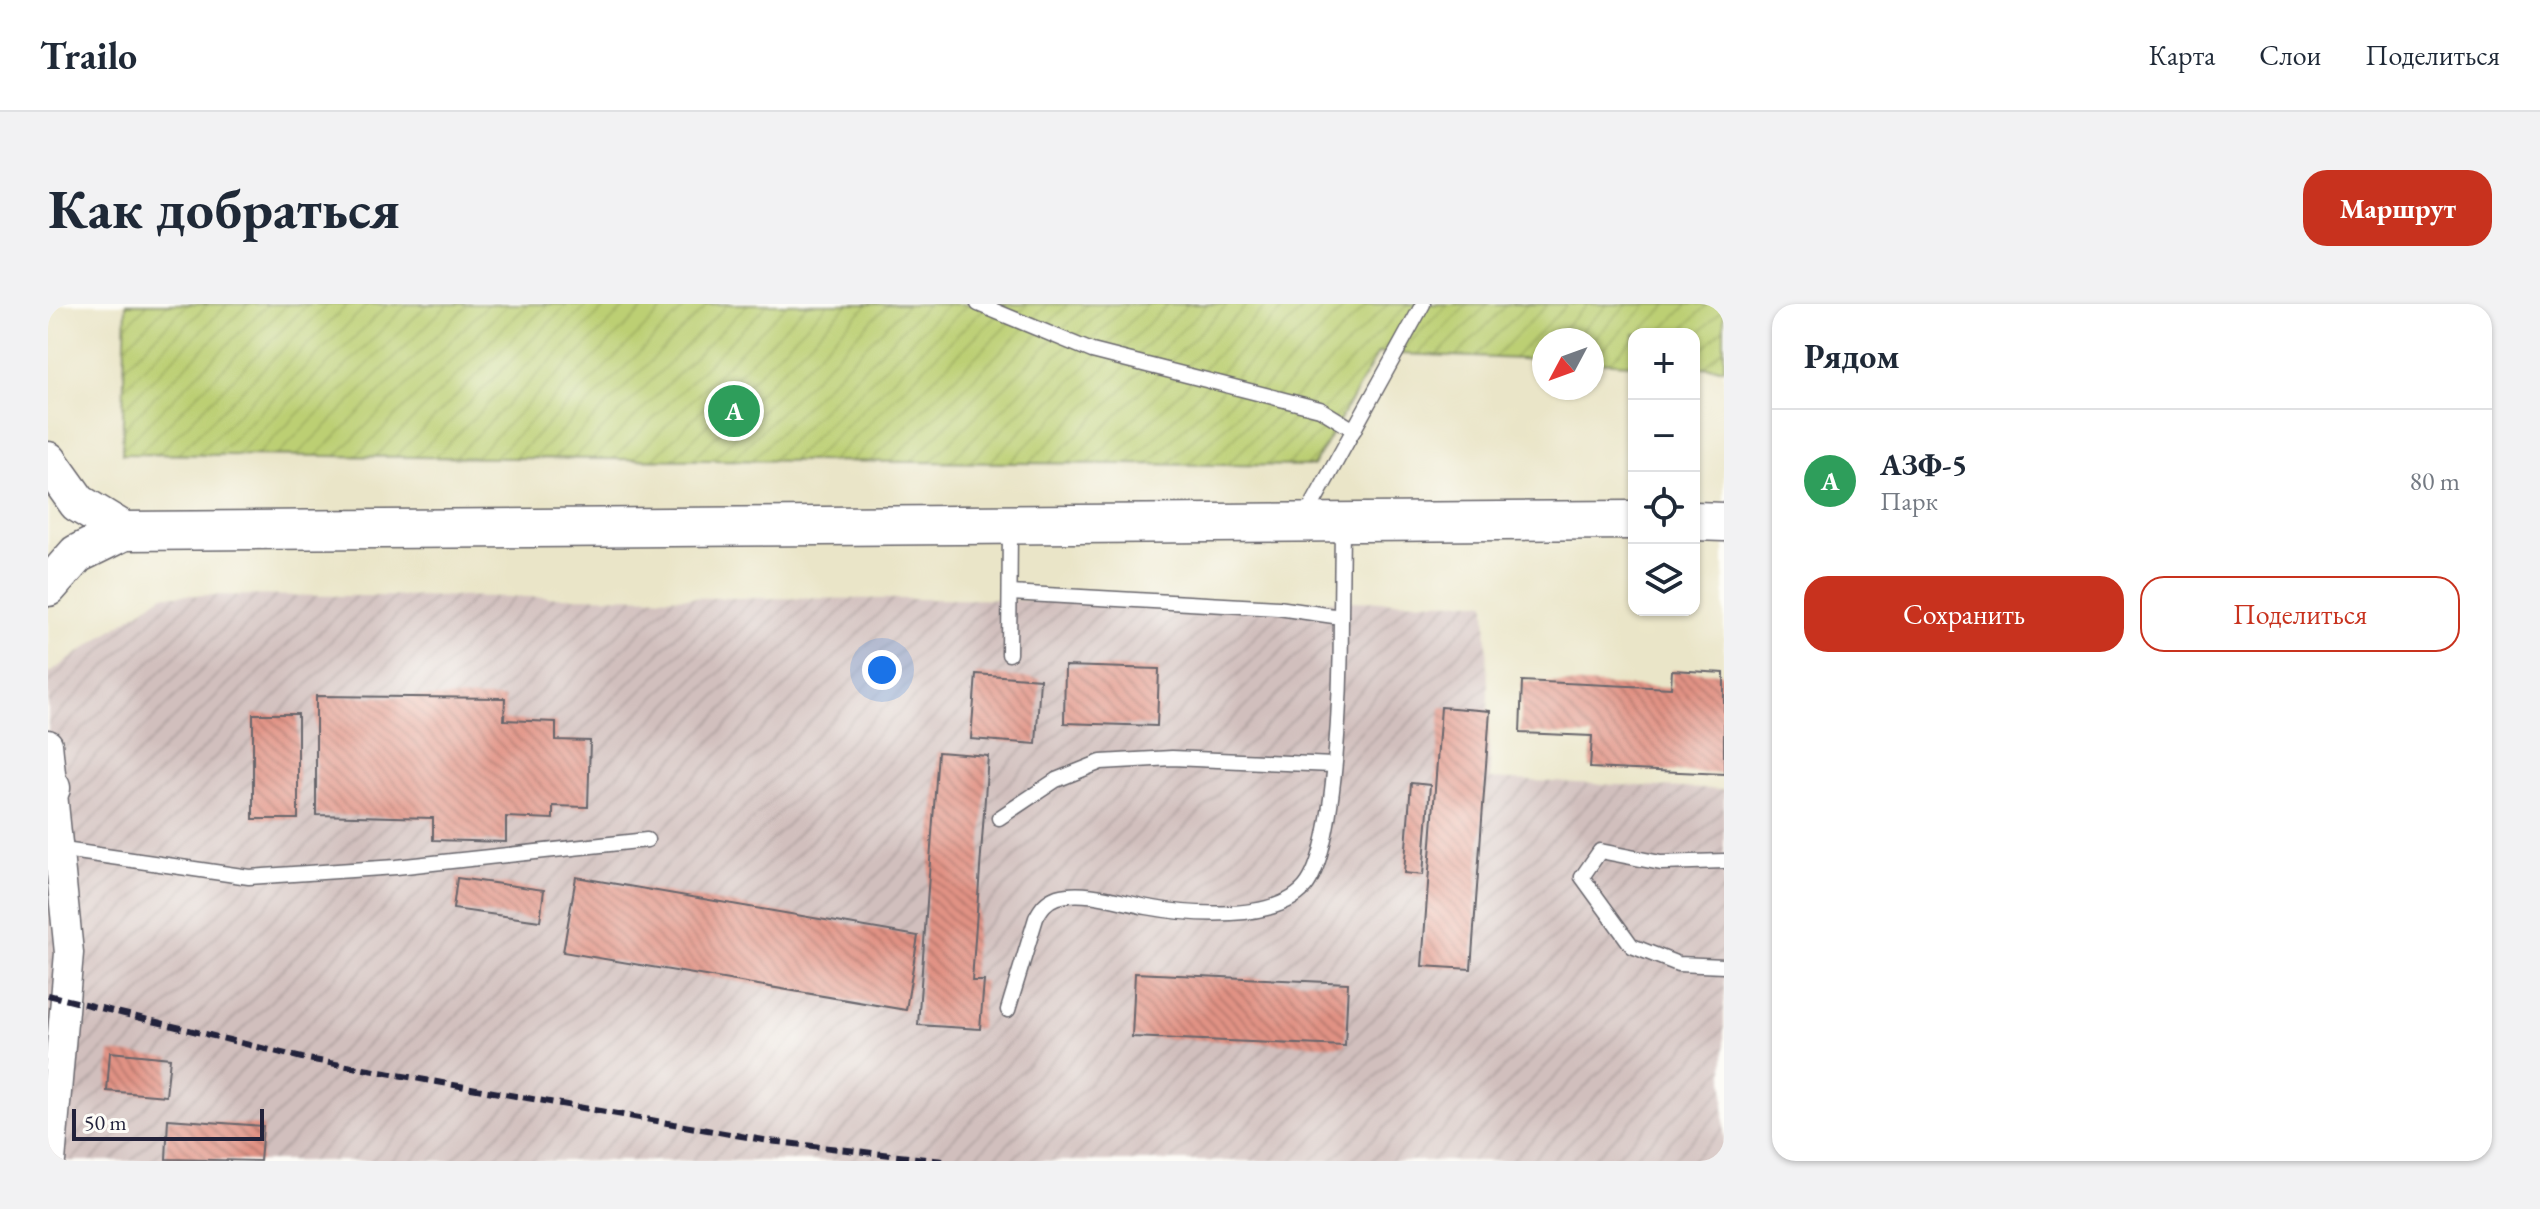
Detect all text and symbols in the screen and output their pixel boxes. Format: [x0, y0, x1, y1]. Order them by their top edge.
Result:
text: Trailo [40, 31, 137, 80]
text: Карта [2148, 37, 2215, 73]
text: Слои [2259, 37, 2321, 73]
text: Поделиться [2365, 37, 2500, 73]
button: Маршрут [2303, 170, 2492, 246]
text: Как добраться [48, 172, 400, 245]
north arrow [1532, 328, 1604, 400]
map controls [1628, 328, 1700, 616]
button: + [1628, 328, 1700, 400]
text: Рядом [1804, 334, 1899, 378]
pin: A [708, 381, 760, 441]
button: − [1628, 400, 1700, 472]
text: АЗФ-5 [1880, 445, 1967, 484]
text: A [1821, 464, 1839, 498]
text: 80 m [2410, 464, 2460, 498]
button: locate [1628, 472, 1700, 544]
text: Парк [1880, 484, 1938, 518]
button: layers [1628, 544, 1700, 616]
button: Сохранить [1804, 576, 2124, 652]
button: Поделиться [2140, 576, 2460, 652]
your location [862, 650, 902, 690]
scale bar [72, 1105, 264, 1141]
text: 50 m [84, 1108, 127, 1137]

